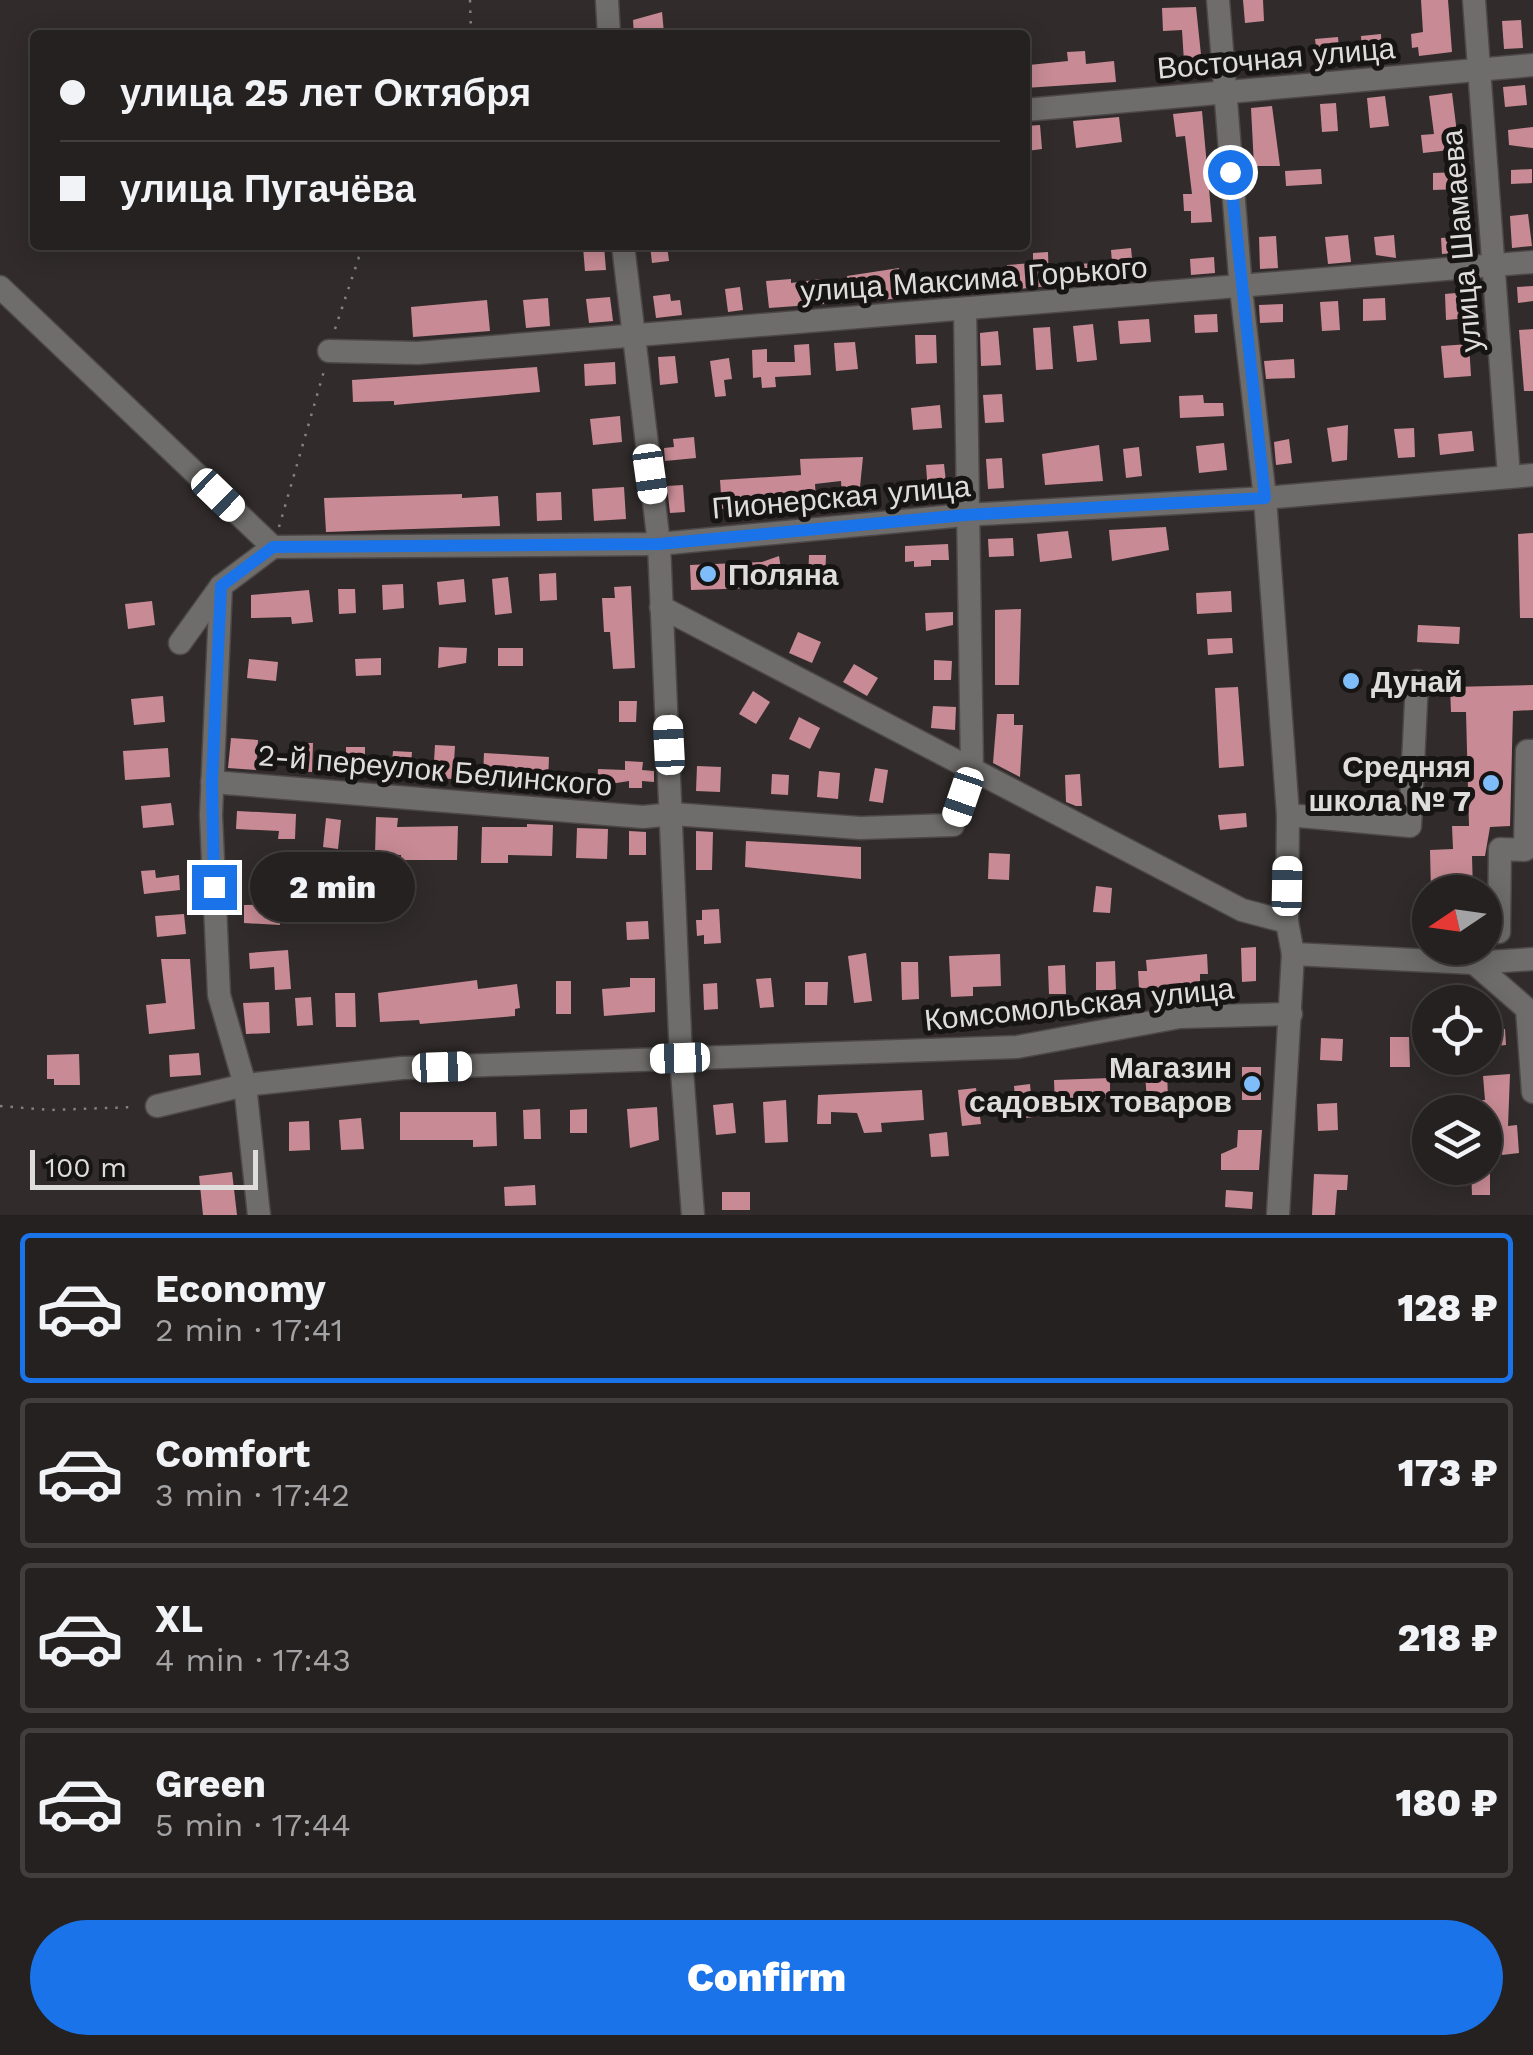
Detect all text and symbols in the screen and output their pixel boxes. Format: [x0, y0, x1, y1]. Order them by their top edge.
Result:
street label: Восточная улица [1155, 30, 1397, 86]
text: улица 25 лет Октября [120, 71, 531, 115]
street label: улица Шамаева [1434, 128, 1488, 354]
route start [1208, 150, 1253, 195]
text: улица Пугачёва [120, 167, 416, 211]
street label: улица Максима Горького [799, 249, 1149, 309]
car [631, 442, 669, 506]
car [186, 463, 250, 527]
street label: Пионерская улица [710, 468, 972, 526]
place label: Поляна [728, 557, 839, 592]
marker: Поляна [697, 563, 719, 585]
place label: Дунай [1371, 664, 1463, 699]
marker: Дунай [1340, 670, 1362, 692]
car [652, 714, 686, 776]
street label: 2-й переулок Белинского [256, 737, 614, 803]
place label: Средняя школа № 7 [1309, 749, 1471, 818]
car [939, 764, 987, 830]
marker: Средняя школа № 7 [1480, 772, 1502, 794]
callout: 2 min [249, 852, 414, 922]
car [1271, 856, 1303, 916]
route end [192, 865, 237, 910]
text: 2 min [289, 868, 376, 906]
north arrow [1412, 875, 1502, 965]
map controls [1412, 875, 1502, 1185]
street label: Комсомольская улица [923, 970, 1236, 1038]
button: locate [1412, 985, 1502, 1075]
car [649, 1042, 711, 1074]
place label: Магазин садовых товаров [969, 1050, 1232, 1119]
car [411, 1051, 473, 1083]
marker: Магазин садовых товаров [1241, 1073, 1263, 1095]
button: layers [1412, 1095, 1502, 1185]
scale bar [30, 1145, 258, 1190]
text: 100 m [45, 1151, 127, 1184]
icon: car [35, 1263, 125, 1353]
text: Economy [155, 1267, 326, 1311]
text: 128 ₽ [1397, 1286, 1498, 1330]
text: 2 min · 17:41 [155, 1311, 343, 1349]
icon: car [35, 1428, 125, 1518]
text: Comfort [155, 1432, 310, 1476]
text: 173 ₽ [1398, 1451, 1498, 1495]
text: 3 min · 17:42 [155, 1476, 350, 1514]
icon: car [35, 1593, 125, 1683]
text: XL [155, 1597, 203, 1641]
text: 218 ₽ [1397, 1616, 1498, 1660]
text: 4 min · 17:43 [155, 1641, 351, 1679]
icon: car [35, 1758, 125, 1848]
text: Green [155, 1762, 266, 1806]
text: 180 ₽ [1396, 1781, 1498, 1825]
text: 5 min · 17:44 [155, 1806, 351, 1844]
button: Confirm [30, 1920, 1503, 2035]

